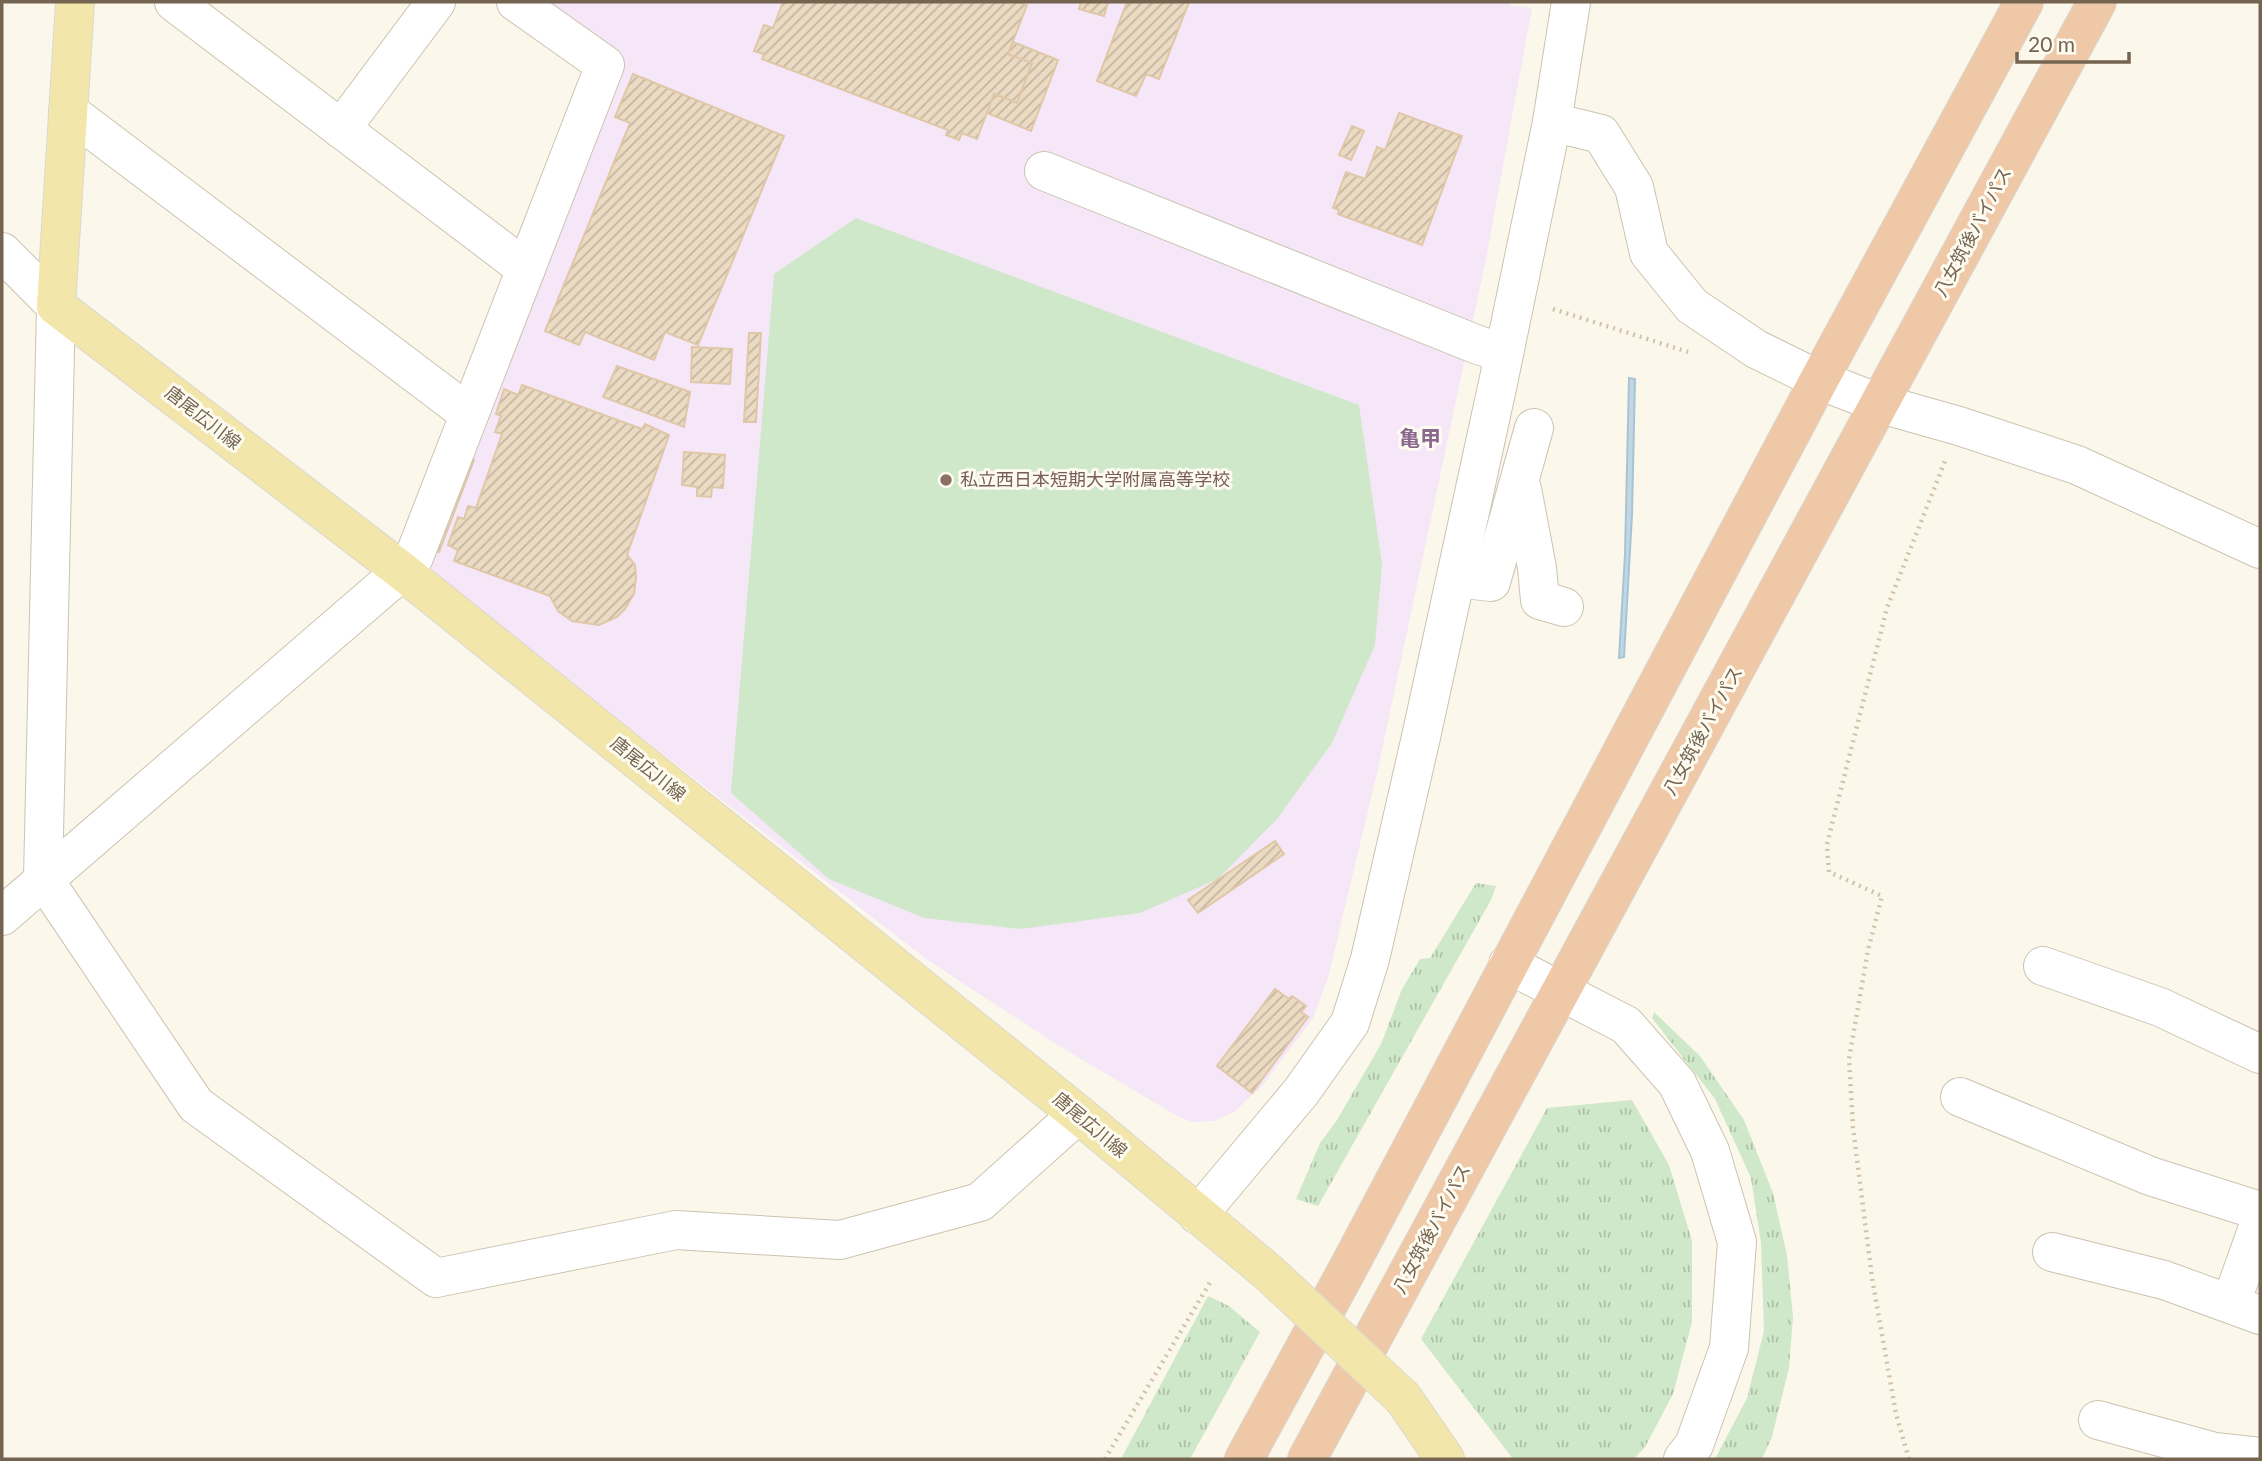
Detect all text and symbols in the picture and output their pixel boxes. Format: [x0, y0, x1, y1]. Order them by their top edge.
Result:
scale bar [2017, 21, 2129, 65]
text: 20 m [2028, 31, 2075, 56]
street label: 八女筑後バイパス [1929, 163, 2016, 300]
street label: 唐尾広川線 [161, 381, 246, 454]
district label: 亀甲 [1399, 425, 1441, 450]
place label: 私立西日本短期大学附属高等学校 [960, 468, 1230, 490]
marker: 私立西日本短期大学附属高等学校 [938, 472, 954, 488]
street label: 八女筑後バイパス [1658, 662, 1747, 799]
street label: 唐尾広川線 [607, 731, 691, 805]
street label: 唐尾広川線 [1049, 1087, 1132, 1162]
street label: 八女筑後バイパス [1388, 1160, 1475, 1297]

